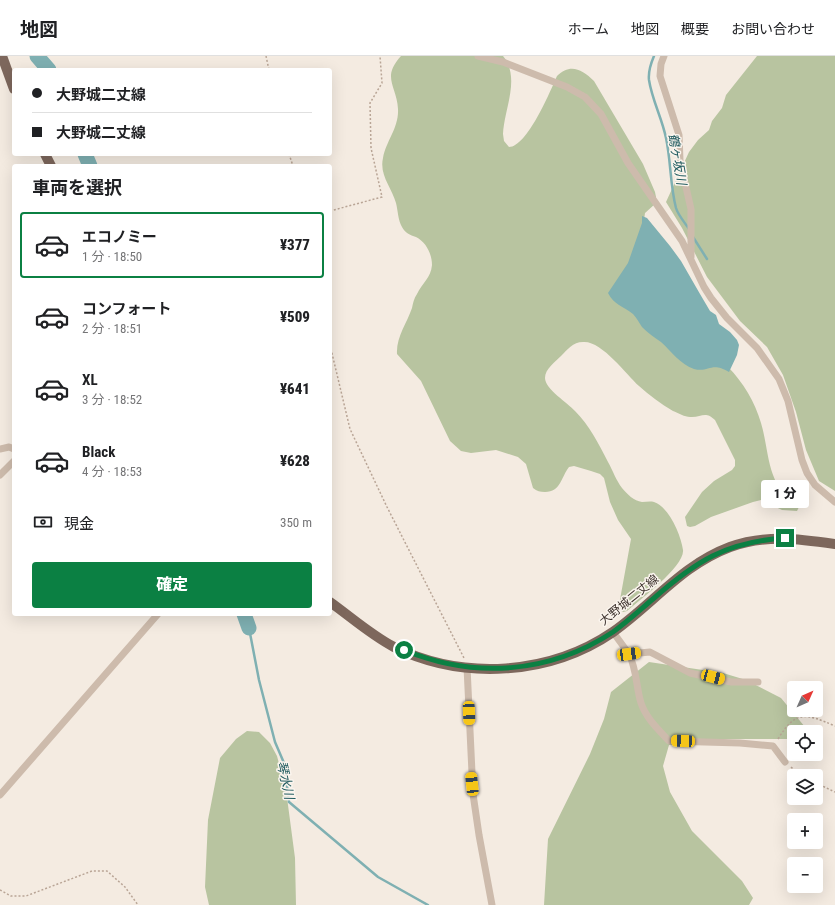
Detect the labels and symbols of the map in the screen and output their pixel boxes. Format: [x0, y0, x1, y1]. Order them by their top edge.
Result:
water label: 鶴ヶ坂川 [666, 132, 690, 188]
callout: 1 分 [761, 480, 809, 508]
route end [776, 529, 794, 547]
street label: 大野城二丈線 [597, 572, 661, 628]
route start [395, 641, 413, 659]
car [616, 646, 642, 662]
car [700, 668, 726, 686]
north arrow [787, 681, 823, 717]
car [463, 701, 475, 725]
car [671, 735, 695, 747]
water label: 琴水川 [274, 759, 298, 803]
car [465, 771, 479, 797]

